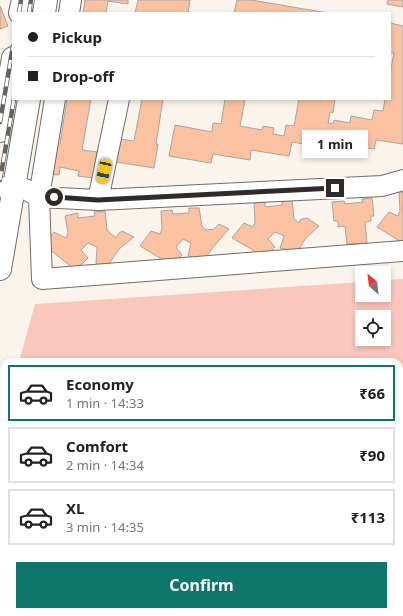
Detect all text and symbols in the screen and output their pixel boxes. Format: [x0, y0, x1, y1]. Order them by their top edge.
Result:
text: Pickup [52, 27, 102, 47]
text: Drop-off [52, 66, 114, 86]
callout: 1 min [302, 130, 368, 158]
text: 1 min [317, 135, 353, 153]
car [96, 158, 112, 184]
route end [326, 179, 344, 197]
route start [45, 188, 63, 206]
north arrow [355, 266, 391, 302]
map controls [355, 266, 391, 346]
button: locate [355, 310, 391, 346]
text: Economy [66, 374, 134, 394]
icon: car [18, 375, 54, 411]
text: ₹66 [359, 383, 385, 403]
text: 1 min · 14:33 [66, 394, 144, 412]
text: Comfort [66, 436, 128, 456]
icon: car [18, 437, 54, 473]
text: ₹90 [359, 445, 385, 465]
text: 2 min · 14:34 [66, 456, 144, 474]
text: XL [66, 498, 84, 518]
icon: car [18, 499, 54, 535]
text: ₹113 [351, 507, 385, 527]
text: 3 min · 14:35 [66, 518, 144, 536]
button: Confirm [16, 562, 387, 608]

